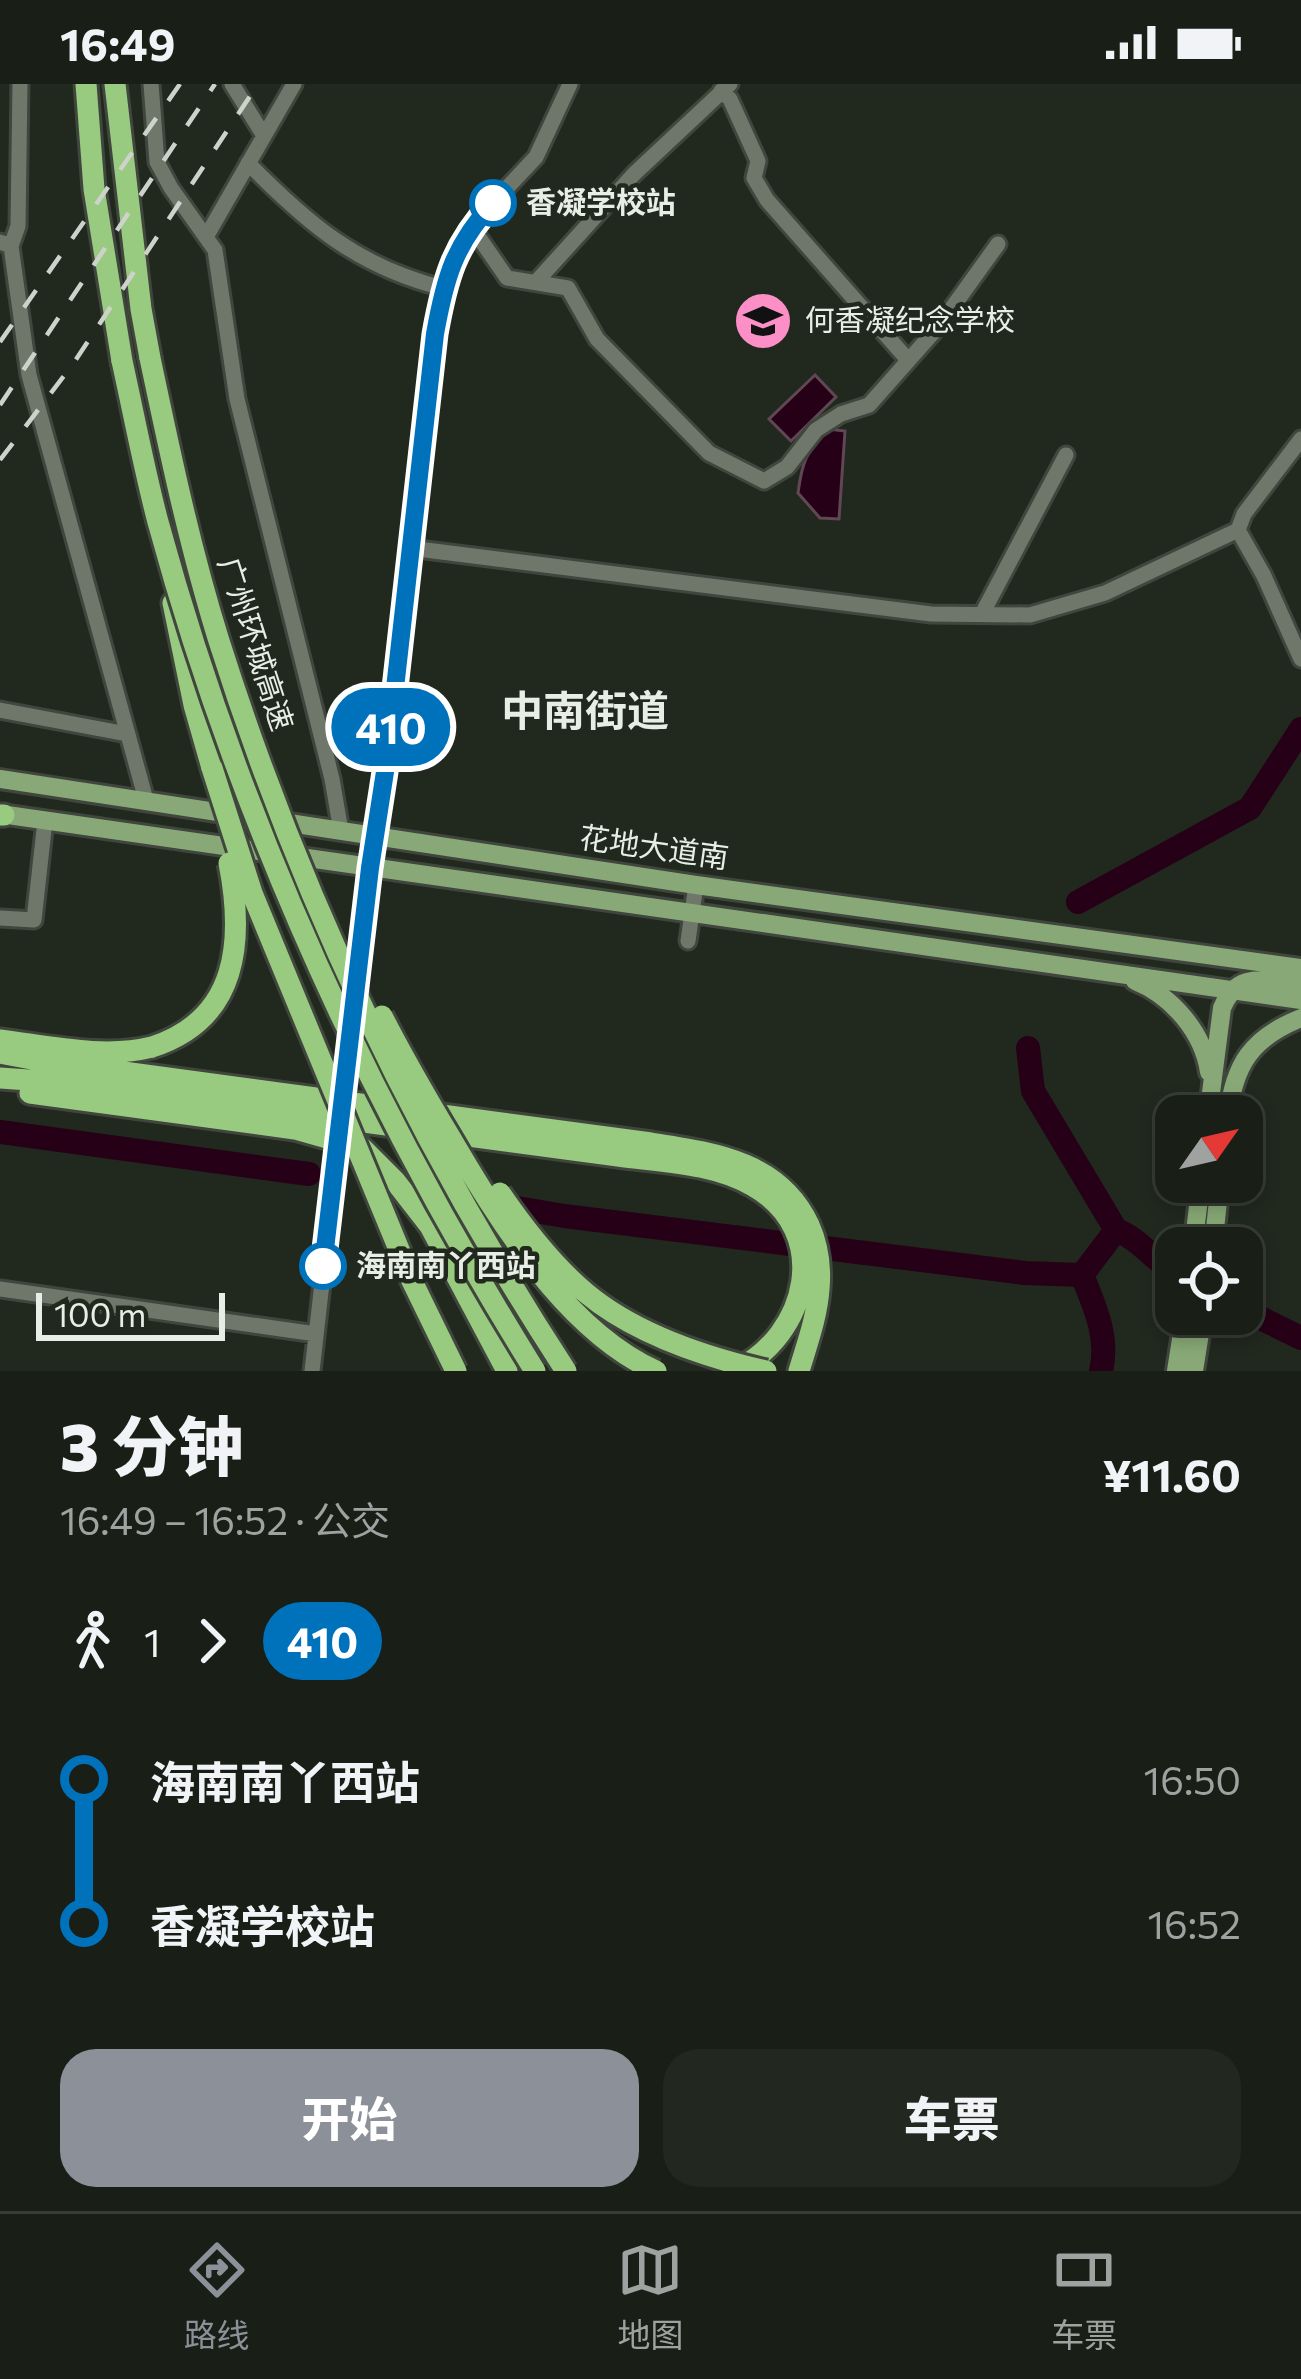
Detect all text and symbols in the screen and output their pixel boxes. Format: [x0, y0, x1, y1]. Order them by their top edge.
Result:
text: 16:49 [60, 15, 175, 70]
marker: 香凝学校站 [471, 181, 515, 225]
place label: 香凝学校站 [526, 182, 676, 219]
school or university icon: 何香凝纪念学校 [732, 290, 794, 352]
place label: 何香凝纪念学校 [805, 300, 1015, 337]
street label: 广州环城高速 [212, 552, 303, 735]
district label: 中南街道 [501, 683, 669, 735]
line badge: 410 [322, 688, 460, 766]
text: 410 [355, 701, 427, 753]
street label: 花地大道南 [578, 817, 731, 874]
north arrow [1155, 1095, 1263, 1203]
map controls [1155, 1095, 1263, 1335]
button: locate [1155, 1227, 1263, 1335]
marker: 海南南丫西站 [301, 1244, 345, 1288]
place label: 海南南丫西站 [356, 1245, 536, 1282]
scale bar [36, 1287, 225, 1340]
text: 100 m [54, 1293, 146, 1334]
text: 3 分钟 [60, 1404, 243, 1485]
text: ¥11.60 [1103, 1446, 1241, 1501]
text: 16:49 – 16:52 · 公交 [60, 1495, 390, 1543]
icon: walk [60, 1608, 126, 1674]
icon: forward [179, 1608, 245, 1674]
text: 410 [287, 1615, 358, 1667]
text: 1 [144, 1617, 161, 1665]
text: 海南南丫西站 [150, 1753, 420, 1808]
text: 16:50 [1144, 1755, 1241, 1803]
text: 香凝学校站 [150, 1897, 375, 1952]
text: 16:52 [1147, 1899, 1241, 1947]
button: 开始 [60, 2049, 639, 2187]
button: 车票 [663, 2049, 1241, 2187]
tab: 路线 [184, 2237, 250, 2357]
tab: 地图 [617, 2237, 683, 2357]
tab: 车票 [1051, 2237, 1117, 2357]

